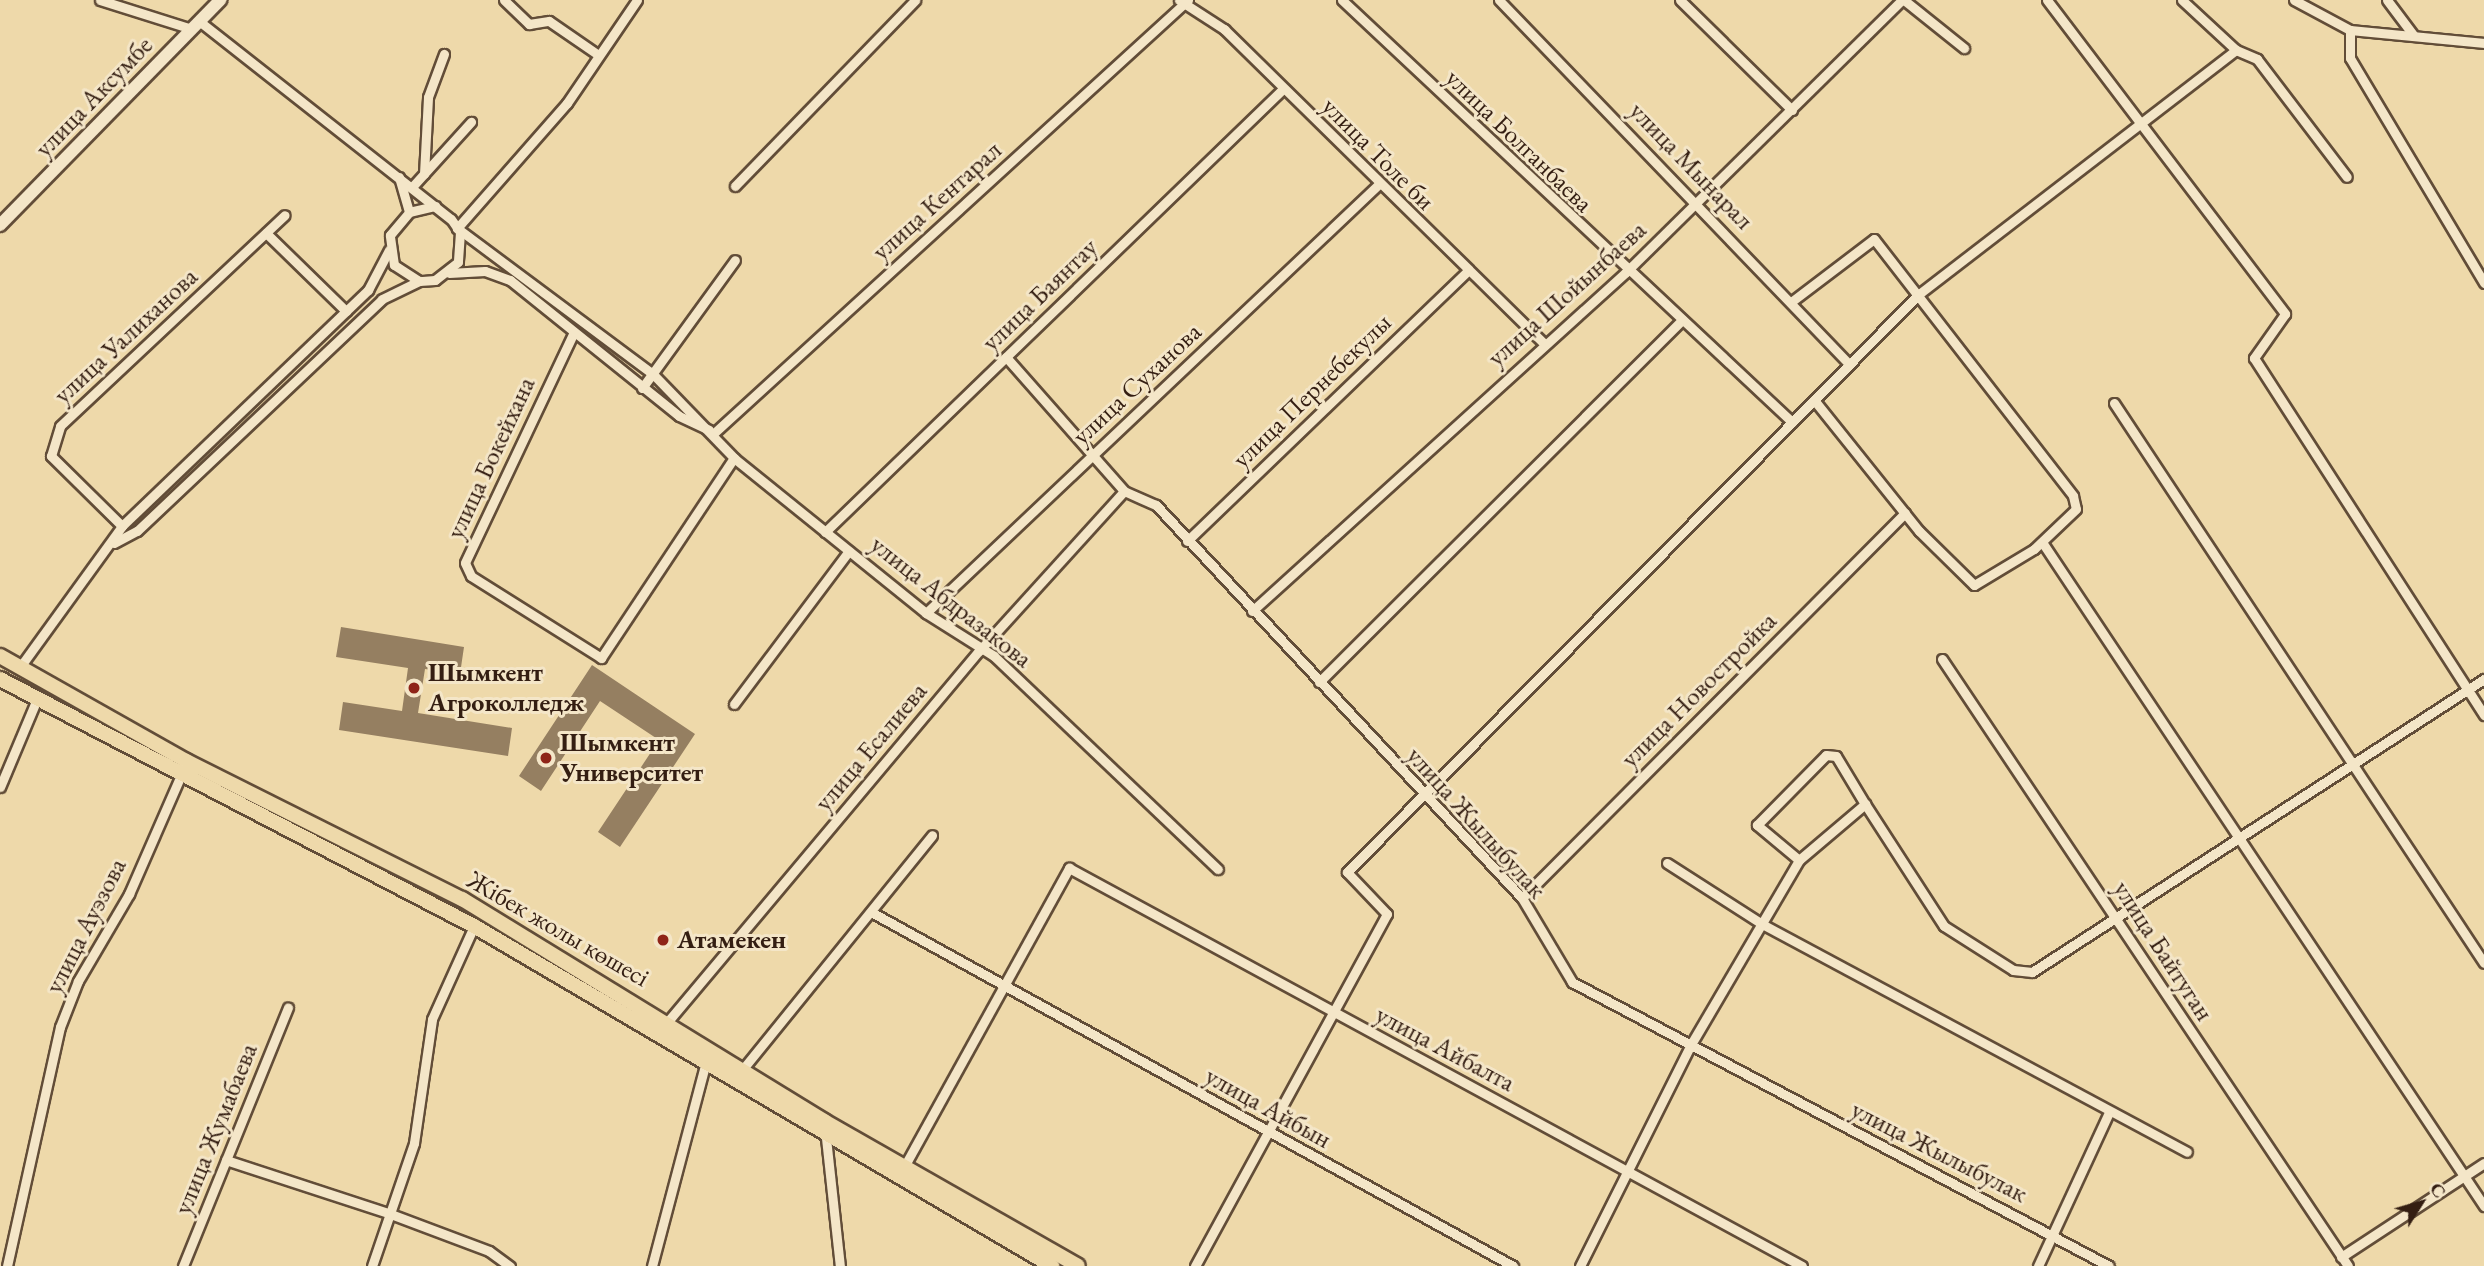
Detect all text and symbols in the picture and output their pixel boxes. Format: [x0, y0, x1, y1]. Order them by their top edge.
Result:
street label: улица Аксумбе [29, 30, 159, 164]
street label: улица Болганбаева [1439, 63, 1599, 219]
street label: улица Толе би [1315, 91, 1441, 217]
street label: улица Мынарал [1622, 96, 1760, 236]
street label: улица Кентарал [866, 135, 1008, 267]
street label: улица Шойынбаева [1481, 215, 1653, 373]
street label: улица Баянтау [976, 232, 1104, 358]
street label: улица Уалиханова [48, 261, 204, 411]
street label: улица Пернебекулы [1226, 307, 1398, 475]
street label: улица Суханова [1066, 316, 1208, 452]
street label: улица Бокейхана [440, 372, 542, 544]
street label: улица Абдразакова [864, 529, 1038, 675]
street label: улица Новостройка [1615, 606, 1783, 774]
place label: Шымкент Агроколледж [428, 657, 584, 718]
street label: улица Есалиева [808, 676, 934, 818]
marker: Шымкент Агроколледж [406, 680, 422, 696]
place label: Шымкент Университет [560, 727, 703, 788]
street label: улица Жылыбулак [1400, 741, 1552, 905]
marker: Шымкент Университет [538, 750, 554, 766]
street label: улица Ауэзова [39, 853, 133, 999]
street label: Жібек жолы көшесі [461, 864, 655, 994]
street label: улица Байтуган [2106, 875, 2220, 1027]
place label: Атамекен [677, 924, 786, 956]
marker: Атамекен [655, 932, 671, 948]
street label: улица Айбалта [1370, 999, 1520, 1099]
street label: улица Жумабаева [168, 1039, 264, 1219]
street label: улица Айбын [1199, 1061, 1337, 1155]
street label: улица Жылыбулак [1846, 1094, 2032, 1210]
north arrow [2386, 1168, 2456, 1238]
text: С [2424, 1177, 2452, 1203]

